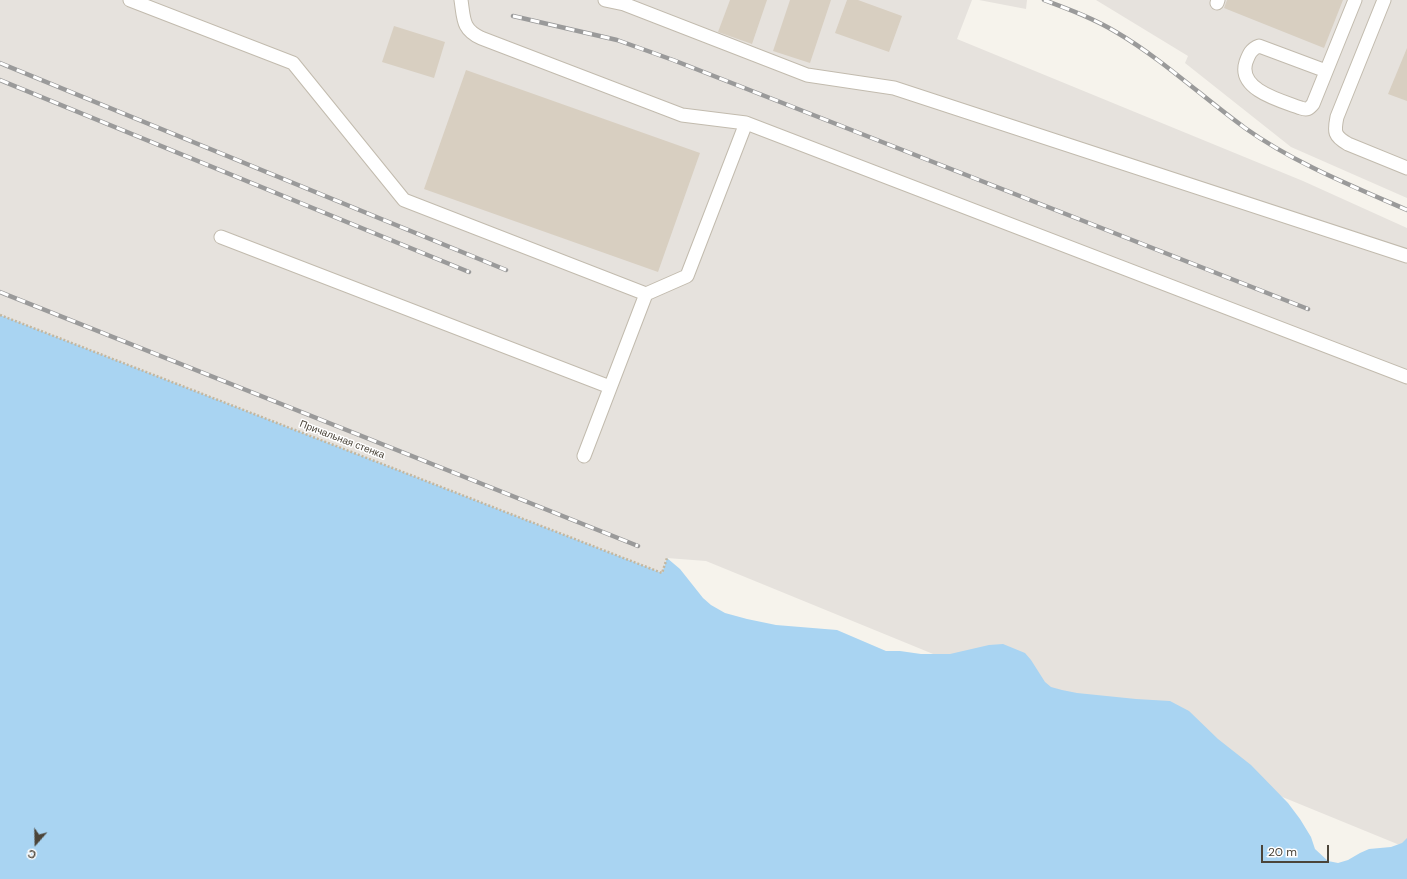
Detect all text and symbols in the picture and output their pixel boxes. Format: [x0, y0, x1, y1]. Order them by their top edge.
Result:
street label: Причальная стенка [298, 418, 386, 462]
north arrow [16, 823, 56, 863]
scale bar [1263, 837, 1331, 863]
text: 20 m [1268, 844, 1297, 860]
text: С [26, 846, 38, 862]

